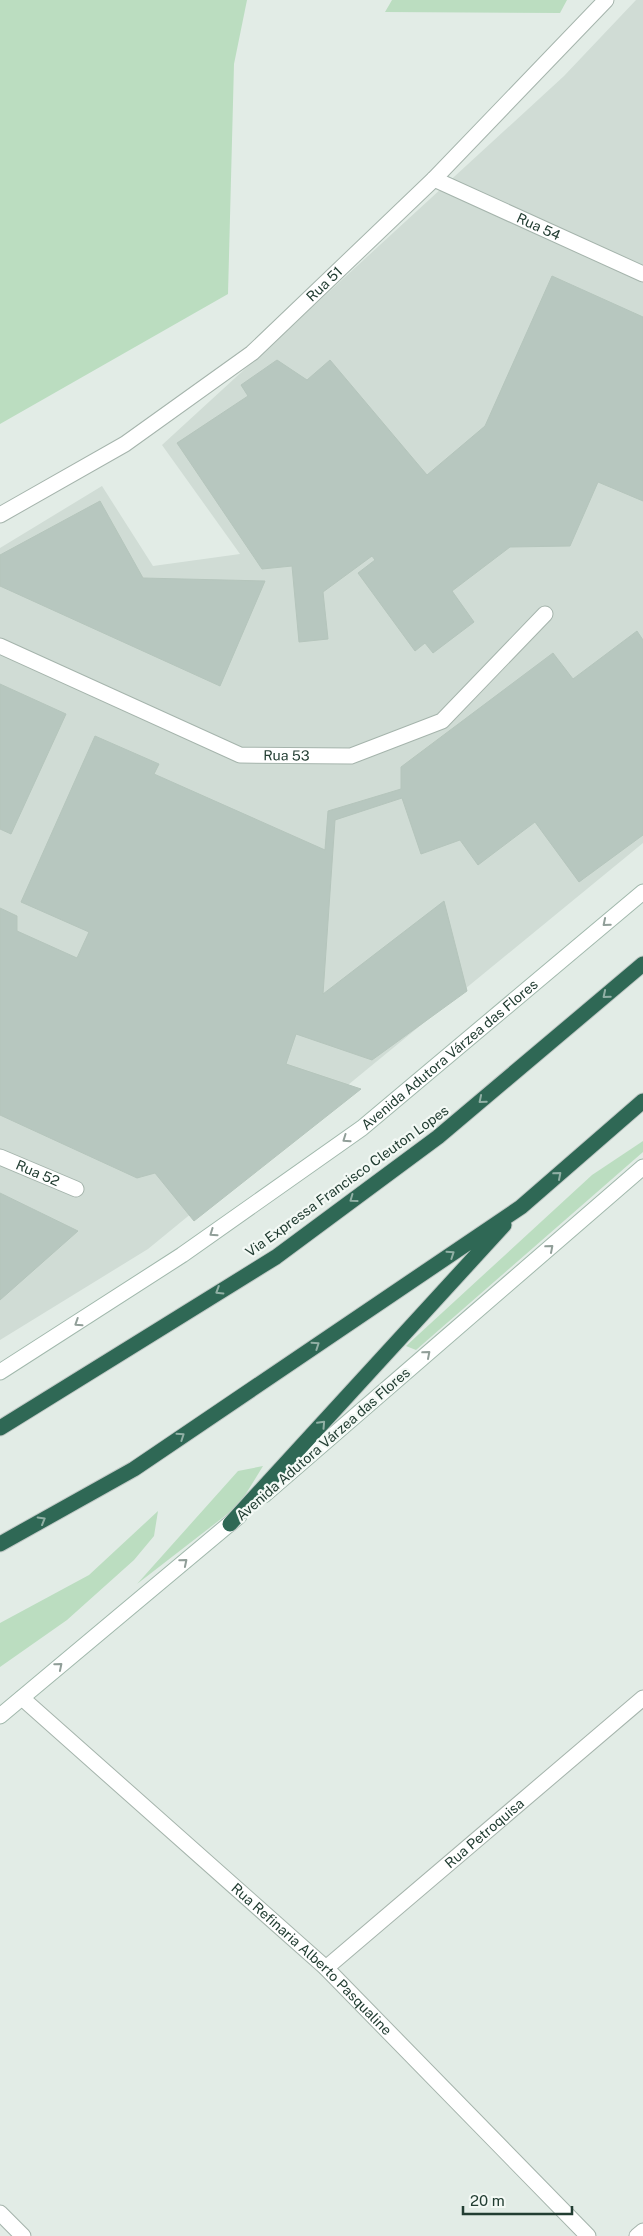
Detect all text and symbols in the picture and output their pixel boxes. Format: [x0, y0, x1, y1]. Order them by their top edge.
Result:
street label: Rua 54 [514, 210, 563, 244]
street label: Rua 51 [303, 263, 345, 305]
street label: Rua 53 [263, 747, 310, 764]
one-way arrow [602, 918, 611, 927]
street label: Avenida Adutora Várzea das Flores [358, 976, 541, 1133]
one-way arrow [602, 990, 611, 999]
one-way arrow [478, 1094, 487, 1103]
street label: Via Expressa Francisco Cleuton Lopes [242, 1102, 452, 1260]
one-way arrow [342, 1133, 352, 1142]
street label: Rua 52 [13, 1157, 62, 1189]
one-way arrow [553, 1171, 562, 1180]
one-way arrow [350, 1194, 359, 1202]
one-way arrow [210, 1227, 219, 1236]
one-way arrow [544, 1245, 553, 1253]
one-way arrow [445, 1251, 454, 1260]
one-way arrow [216, 1285, 225, 1295]
one-way arrow [75, 1317, 84, 1326]
one-way arrow [310, 1342, 320, 1351]
one-way arrow [421, 1351, 430, 1360]
street label: Avenida Adutora Várzea das Flores [233, 1364, 413, 1524]
one-way arrow [316, 1420, 325, 1429]
one-way arrow [176, 1433, 185, 1442]
one-way arrow [37, 1517, 46, 1527]
one-way arrow [179, 1559, 188, 1568]
one-way arrow [54, 1663, 63, 1672]
street label: Rua Petroquisa [442, 1795, 527, 1871]
street label: Rua Refinaria Alberto Pasqualine [228, 1880, 395, 2038]
scale bar [463, 2184, 572, 2216]
text: 20 m [470, 2192, 505, 2209]

